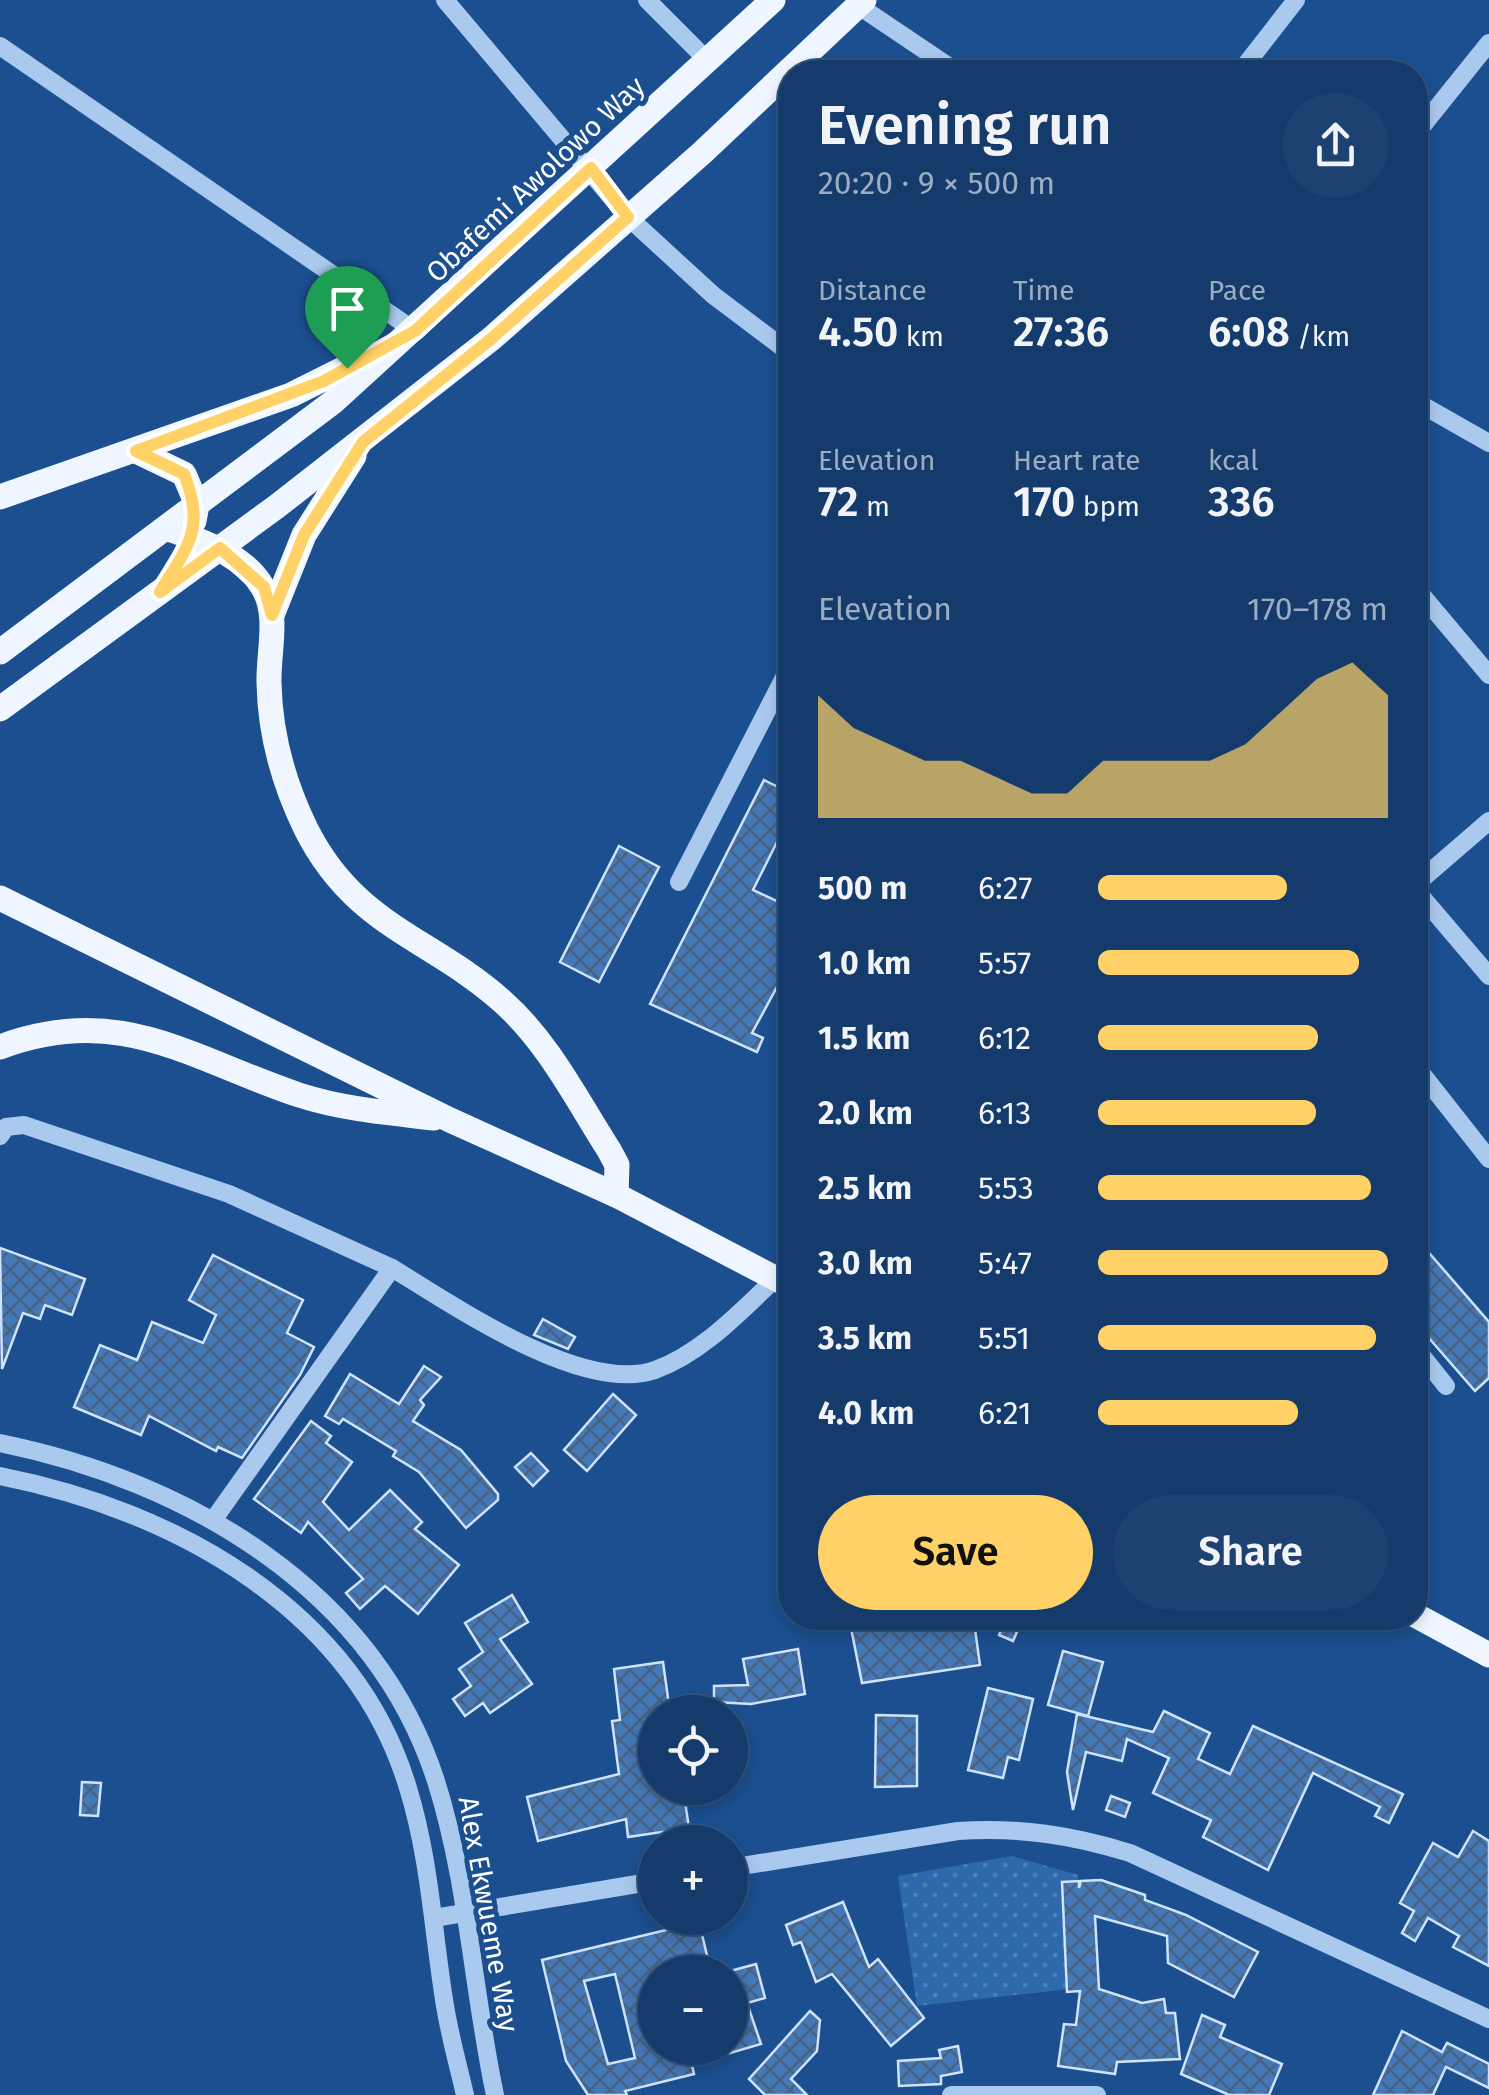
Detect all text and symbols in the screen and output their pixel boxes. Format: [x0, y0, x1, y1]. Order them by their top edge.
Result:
street label: Obafemi Awolowo Way [419, 70, 651, 289]
text: Evening run [818, 93, 1112, 159]
button: share [1283, 93, 1388, 198]
text: 20:20 · 9 × 500 m [818, 164, 1055, 202]
pin [305, 266, 390, 369]
text: Distance [818, 274, 927, 307]
text: Time [1013, 274, 1075, 307]
text: Pace [1208, 274, 1266, 307]
icon: arrive [320, 281, 375, 336]
text: 4.50 [818, 307, 898, 357]
text: 27:36 [1013, 307, 1109, 357]
text: 6:08 [1208, 307, 1290, 357]
text: km [898, 320, 944, 353]
text: /km [1290, 320, 1350, 353]
text: Elevation [818, 444, 935, 477]
text: Heart rate [1013, 444, 1141, 477]
text: kcal [1208, 444, 1258, 477]
text: 72 [818, 477, 859, 527]
text: 170 [1013, 477, 1075, 527]
text: 336 [1208, 477, 1275, 527]
text: m [859, 490, 890, 523]
text: bpm [1075, 490, 1140, 523]
text: Elevation [818, 590, 952, 628]
text: 170–178 m [1247, 590, 1388, 628]
text: 500 m [818, 869, 907, 907]
text: 6:27 [978, 869, 1032, 907]
text: 1.0 km [818, 944, 911, 982]
text: 5:57 [978, 944, 1031, 982]
text: 1.5 km [818, 1019, 910, 1057]
text: 6:12 [978, 1019, 1031, 1057]
text: 2.0 km [818, 1094, 913, 1132]
text: 6:13 [978, 1094, 1031, 1132]
text: 2.5 km [818, 1169, 912, 1207]
text: 5:53 [978, 1169, 1034, 1207]
text: 3.0 km [818, 1244, 913, 1282]
text: 5:47 [978, 1244, 1032, 1282]
text: 3.5 km [818, 1319, 912, 1357]
text: 5:51 [978, 1319, 1030, 1357]
text: 4.0 km [818, 1394, 914, 1432]
text: 6:21 [978, 1394, 1032, 1432]
button: Save [818, 1495, 1093, 1610]
button: Share [1113, 1495, 1388, 1610]
map controls [638, 1695, 748, 2065]
button: locate [638, 1695, 748, 1805]
street label: Alex Ekwueme Way [452, 1794, 526, 2035]
button: + [638, 1825, 748, 1935]
button: − [638, 1955, 748, 2065]

